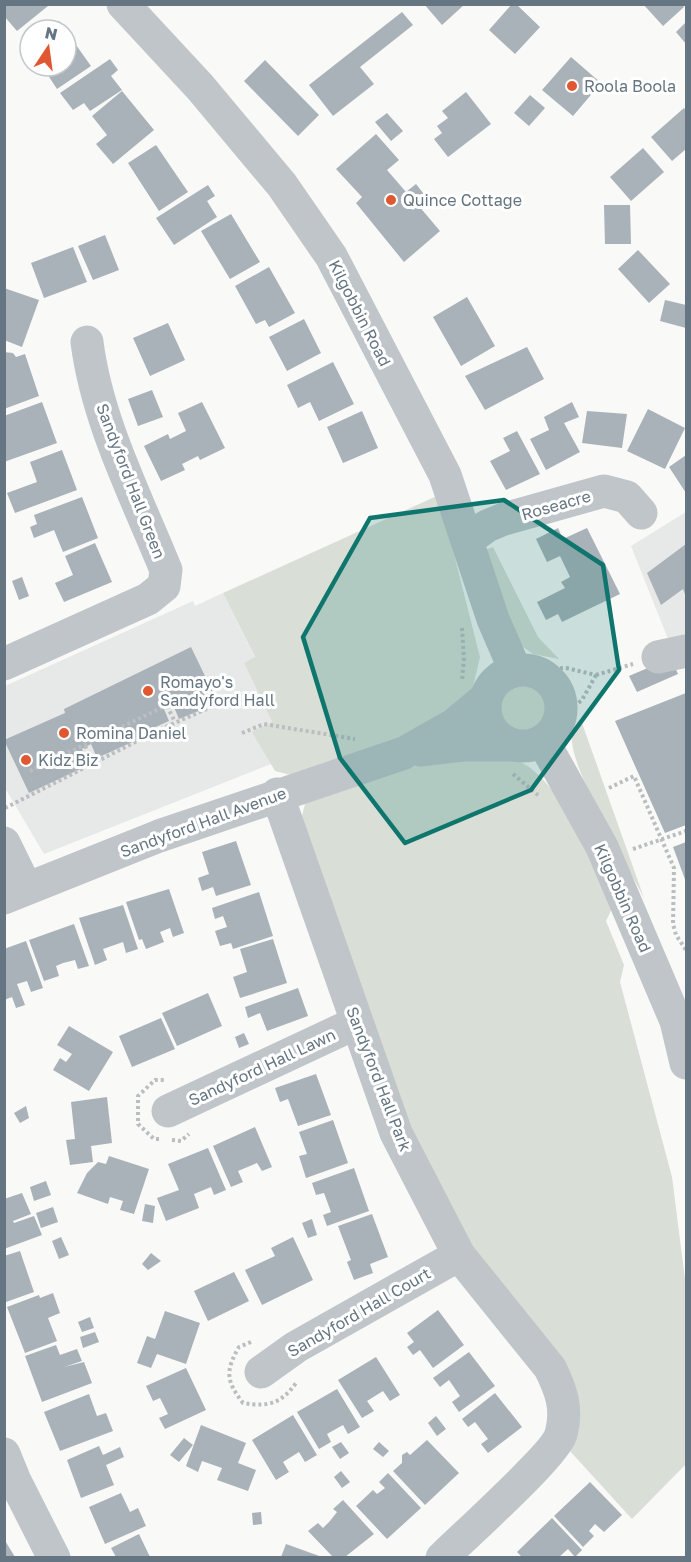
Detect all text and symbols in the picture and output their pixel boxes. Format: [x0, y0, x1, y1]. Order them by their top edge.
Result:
north arrow [18, 18, 78, 78]
text: N [43, 22, 60, 44]
place label: Roola Boola [584, 76, 676, 96]
marker: Roola Boola [565, 79, 579, 93]
place label: Quince Cottage [403, 190, 522, 210]
marker: Quince Cottage [384, 193, 398, 207]
street label: Kilgobbin Road [325, 256, 395, 370]
street label: Sandyford Hall Green [92, 401, 170, 561]
street label: Roseacre [519, 486, 593, 524]
place label: Romayo's Sandyford Hall [160, 672, 275, 710]
marker: Romayo's Sandyford Hall [141, 684, 155, 698]
place label: Romina Daniel [76, 723, 186, 743]
marker: Romina Daniel [57, 726, 71, 740]
place label: Kidz Biz [38, 750, 99, 770]
marker: Kidz Biz [19, 753, 33, 767]
street label: Sandyford Hall Avenue [117, 783, 289, 861]
street label: Kilgobbin Road [590, 841, 656, 955]
street label: Sandyford Hall Park [342, 1004, 416, 1154]
street label: Sandyford Hall Lawn [185, 1024, 339, 1110]
street label: Sandyford Hall Court [284, 1263, 434, 1361]

